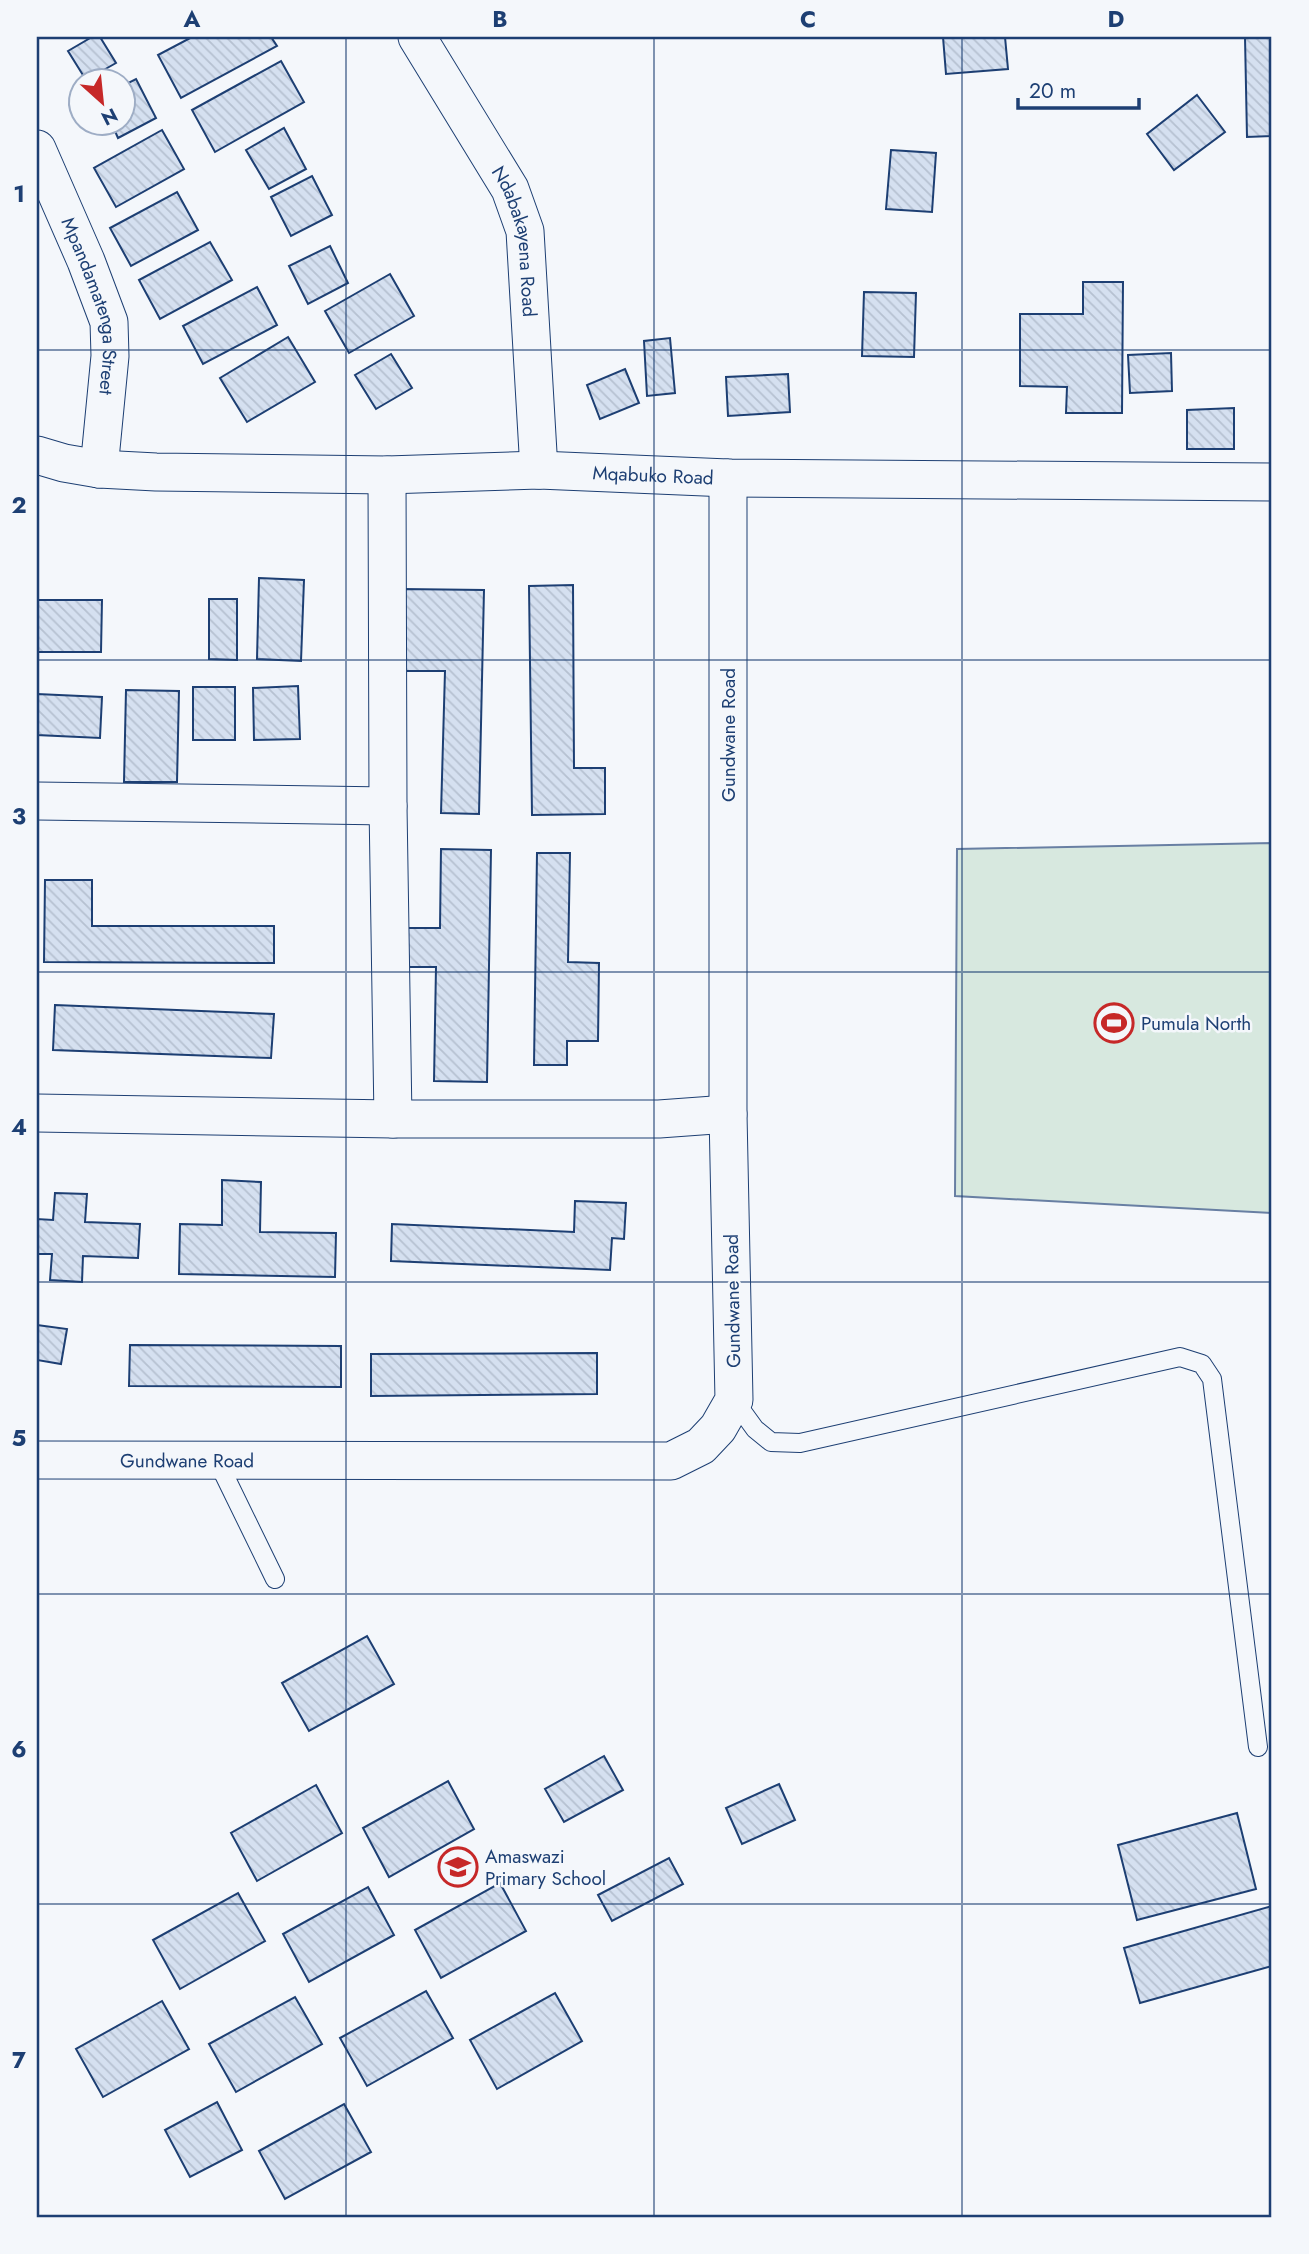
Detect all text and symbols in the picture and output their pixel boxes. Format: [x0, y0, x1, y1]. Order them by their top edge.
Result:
text: A [183, 2, 201, 36]
text: B [492, 2, 508, 36]
text: C [800, 2, 816, 36]
text: D [1108, 2, 1125, 36]
north arrow [66, 66, 136, 136]
scale bar [1018, 66, 1139, 110]
text: 20 m [1029, 76, 1076, 106]
text: N [97, 101, 122, 132]
street label: Ndabakayena Road [485, 161, 543, 318]
text: 1 [13, 177, 25, 211]
street label: Mpandamatenga Street [54, 213, 123, 396]
street label: Mqabuko Road [592, 459, 714, 491]
text: 2 [11, 488, 27, 522]
street label: Gundwane Road [715, 668, 742, 802]
text: 3 [12, 799, 26, 833]
sports icon: Pumula North [1093, 1002, 1135, 1044]
place label: Pumula North [1141, 1010, 1251, 1037]
text: 4 [11, 1110, 27, 1144]
street label: Gundwane Road [718, 1234, 747, 1368]
text: 5 [12, 1421, 26, 1455]
street label: Gundwane Road [120, 1447, 254, 1474]
text: 6 [11, 1732, 27, 1766]
place label: Amaswazi Primary School [485, 1843, 606, 1892]
school or university icon: Amaswazi Primary School [437, 1846, 479, 1888]
text: 7 [12, 2043, 26, 2077]

